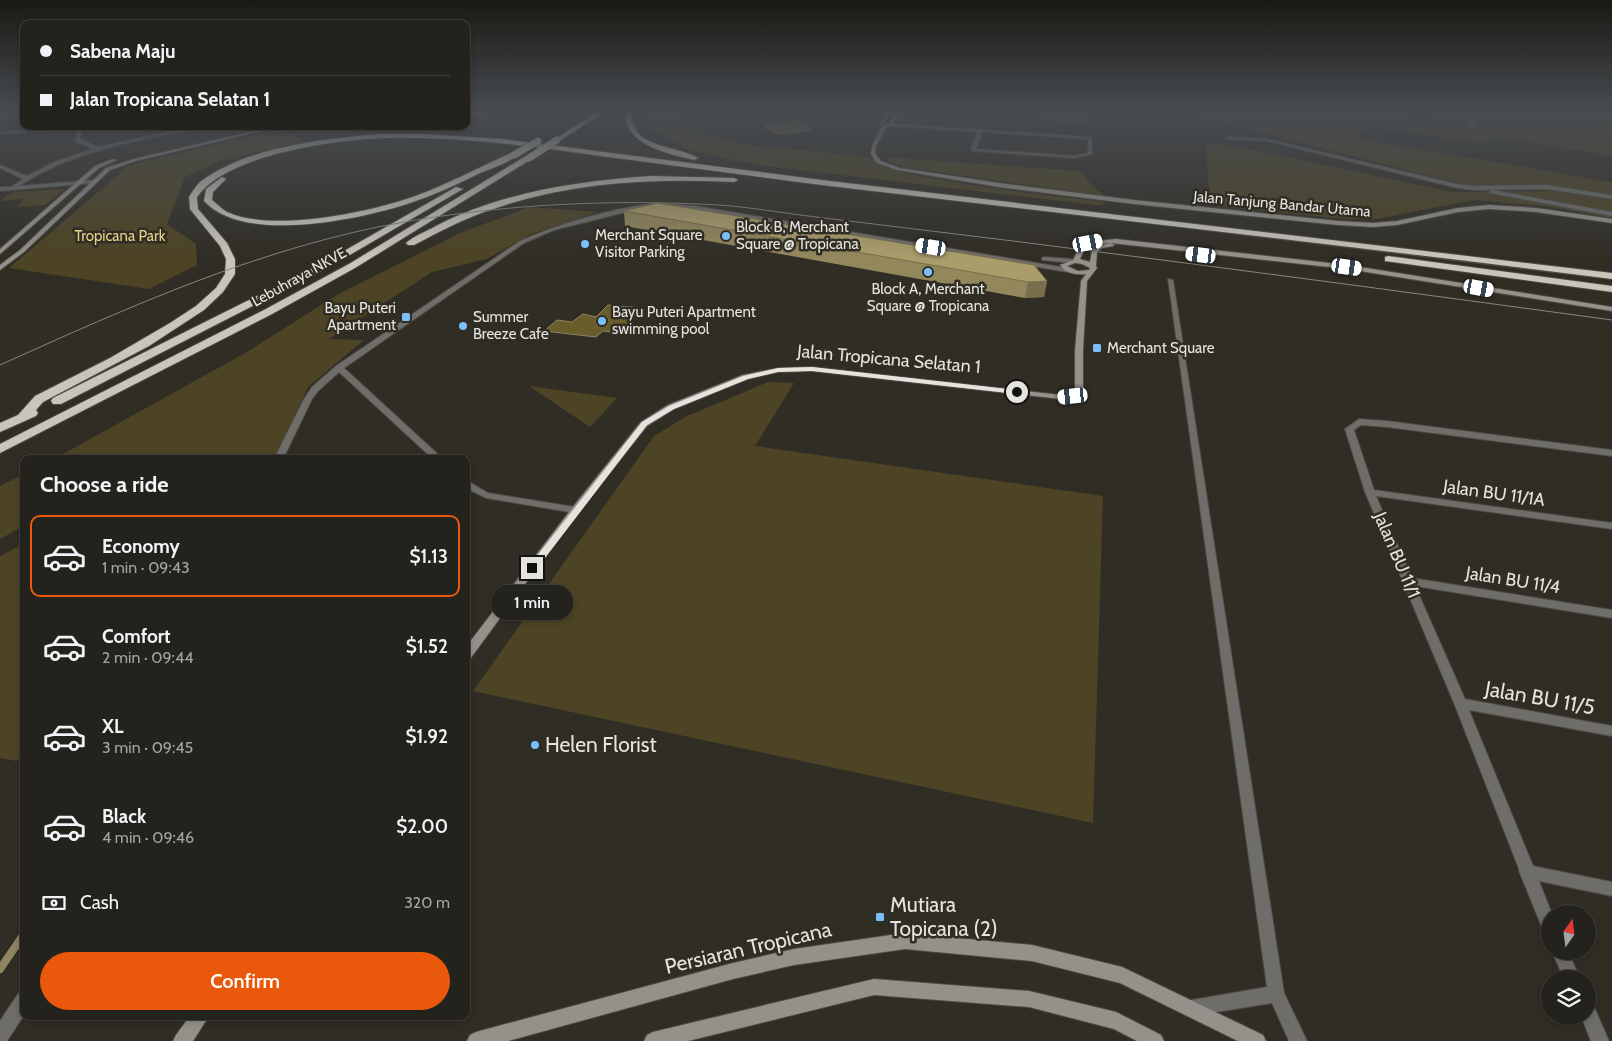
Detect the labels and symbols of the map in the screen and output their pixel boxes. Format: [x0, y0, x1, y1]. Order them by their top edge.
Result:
street label: Jalan Tanjung Bandar Utama [1192, 187, 1372, 221]
place label: Block B, Merchant Square @ Tropicana [736, 218, 859, 253]
place label: Merchant Square Visitor Parking [595, 226, 703, 261]
park label: Tropicana Park [74, 227, 166, 245]
marker: Block B, Merchant Square @ Tropicana [720, 230, 732, 242]
car [1071, 233, 1104, 253]
car [915, 237, 946, 257]
marker: Merchant Square Visitor Parking [579, 238, 591, 250]
street label: Lebuhraya NKVE [249, 244, 349, 310]
car [1185, 246, 1216, 264]
car [1331, 257, 1362, 277]
marker: Block A, Merchant Square @ Tropicana [922, 266, 934, 278]
car [1462, 278, 1495, 298]
place label: Block A, Merchant Square @ Tropicana [867, 280, 990, 315]
place label: Bayu Puteri Apartment [324, 299, 396, 334]
place label: Bayu Puteri Apartment swimming pool [612, 303, 756, 338]
place label: Summer Breeze Cafe [473, 308, 549, 343]
marker: Bayu Puteri Apartment [400, 311, 412, 323]
marker: Bayu Puteri Apartment swimming pool [596, 315, 608, 327]
marker: Summer Breeze Cafe [457, 320, 469, 332]
place label: Merchant Square [1107, 339, 1215, 357]
street label: Jalan Tropicana Selatan 1 [795, 340, 982, 378]
marker: Merchant Square [1091, 342, 1103, 354]
route start [1006, 381, 1028, 403]
car [1057, 387, 1088, 405]
street label: Jalan BU 11/1A [1441, 475, 1546, 511]
street label: Jalan BU 11/1 [1369, 508, 1425, 601]
route end [521, 557, 543, 579]
street label: Jalan BU 11/4 [1463, 562, 1562, 598]
callout: 1 min [491, 586, 573, 620]
street label: Jalan BU 11/5 [1482, 675, 1597, 719]
place label: Helen Florist [545, 732, 657, 757]
marker: Helen Florist [529, 739, 541, 751]
place label: Mutiara Topicana (2) [890, 892, 998, 941]
north arrow [1541, 905, 1596, 960]
marker: Mutiara Topicana (2) [874, 911, 886, 923]
street label: Persiaran Tropicana [662, 916, 834, 979]

